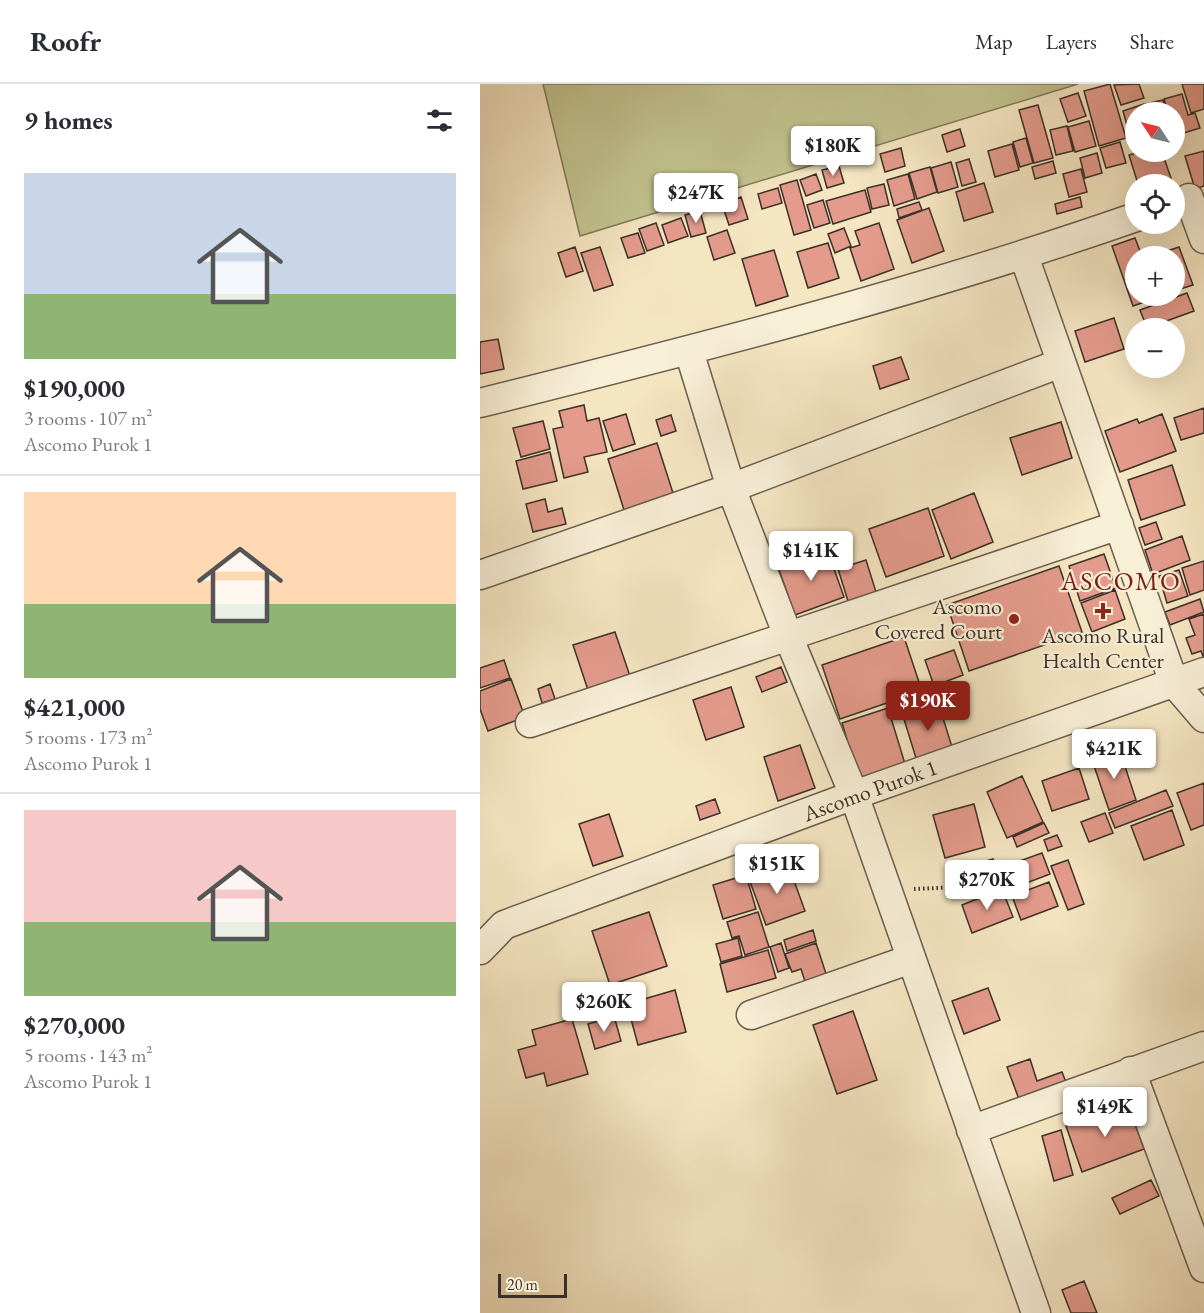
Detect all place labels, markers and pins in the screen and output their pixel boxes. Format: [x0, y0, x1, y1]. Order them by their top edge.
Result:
pin: $180K [791, 126, 875, 177]
pin: $247K [654, 173, 738, 224]
pin: $141K [769, 531, 853, 582]
place label: Ascomo Covered Court [875, 592, 1002, 646]
marker: Ascomo Rural Health Center [1094, 602, 1112, 620]
marker: Ascomo Covered Court [1007, 612, 1021, 626]
place label: Ascomo Rural Health Center [1041, 621, 1165, 675]
pin: $190K [886, 681, 970, 732]
pin: $421K [1072, 729, 1156, 780]
pin: $151K [735, 844, 819, 895]
pin: $270K [945, 860, 1029, 911]
pin: $260K [562, 982, 646, 1033]
pin: $149K [1063, 1087, 1147, 1138]

